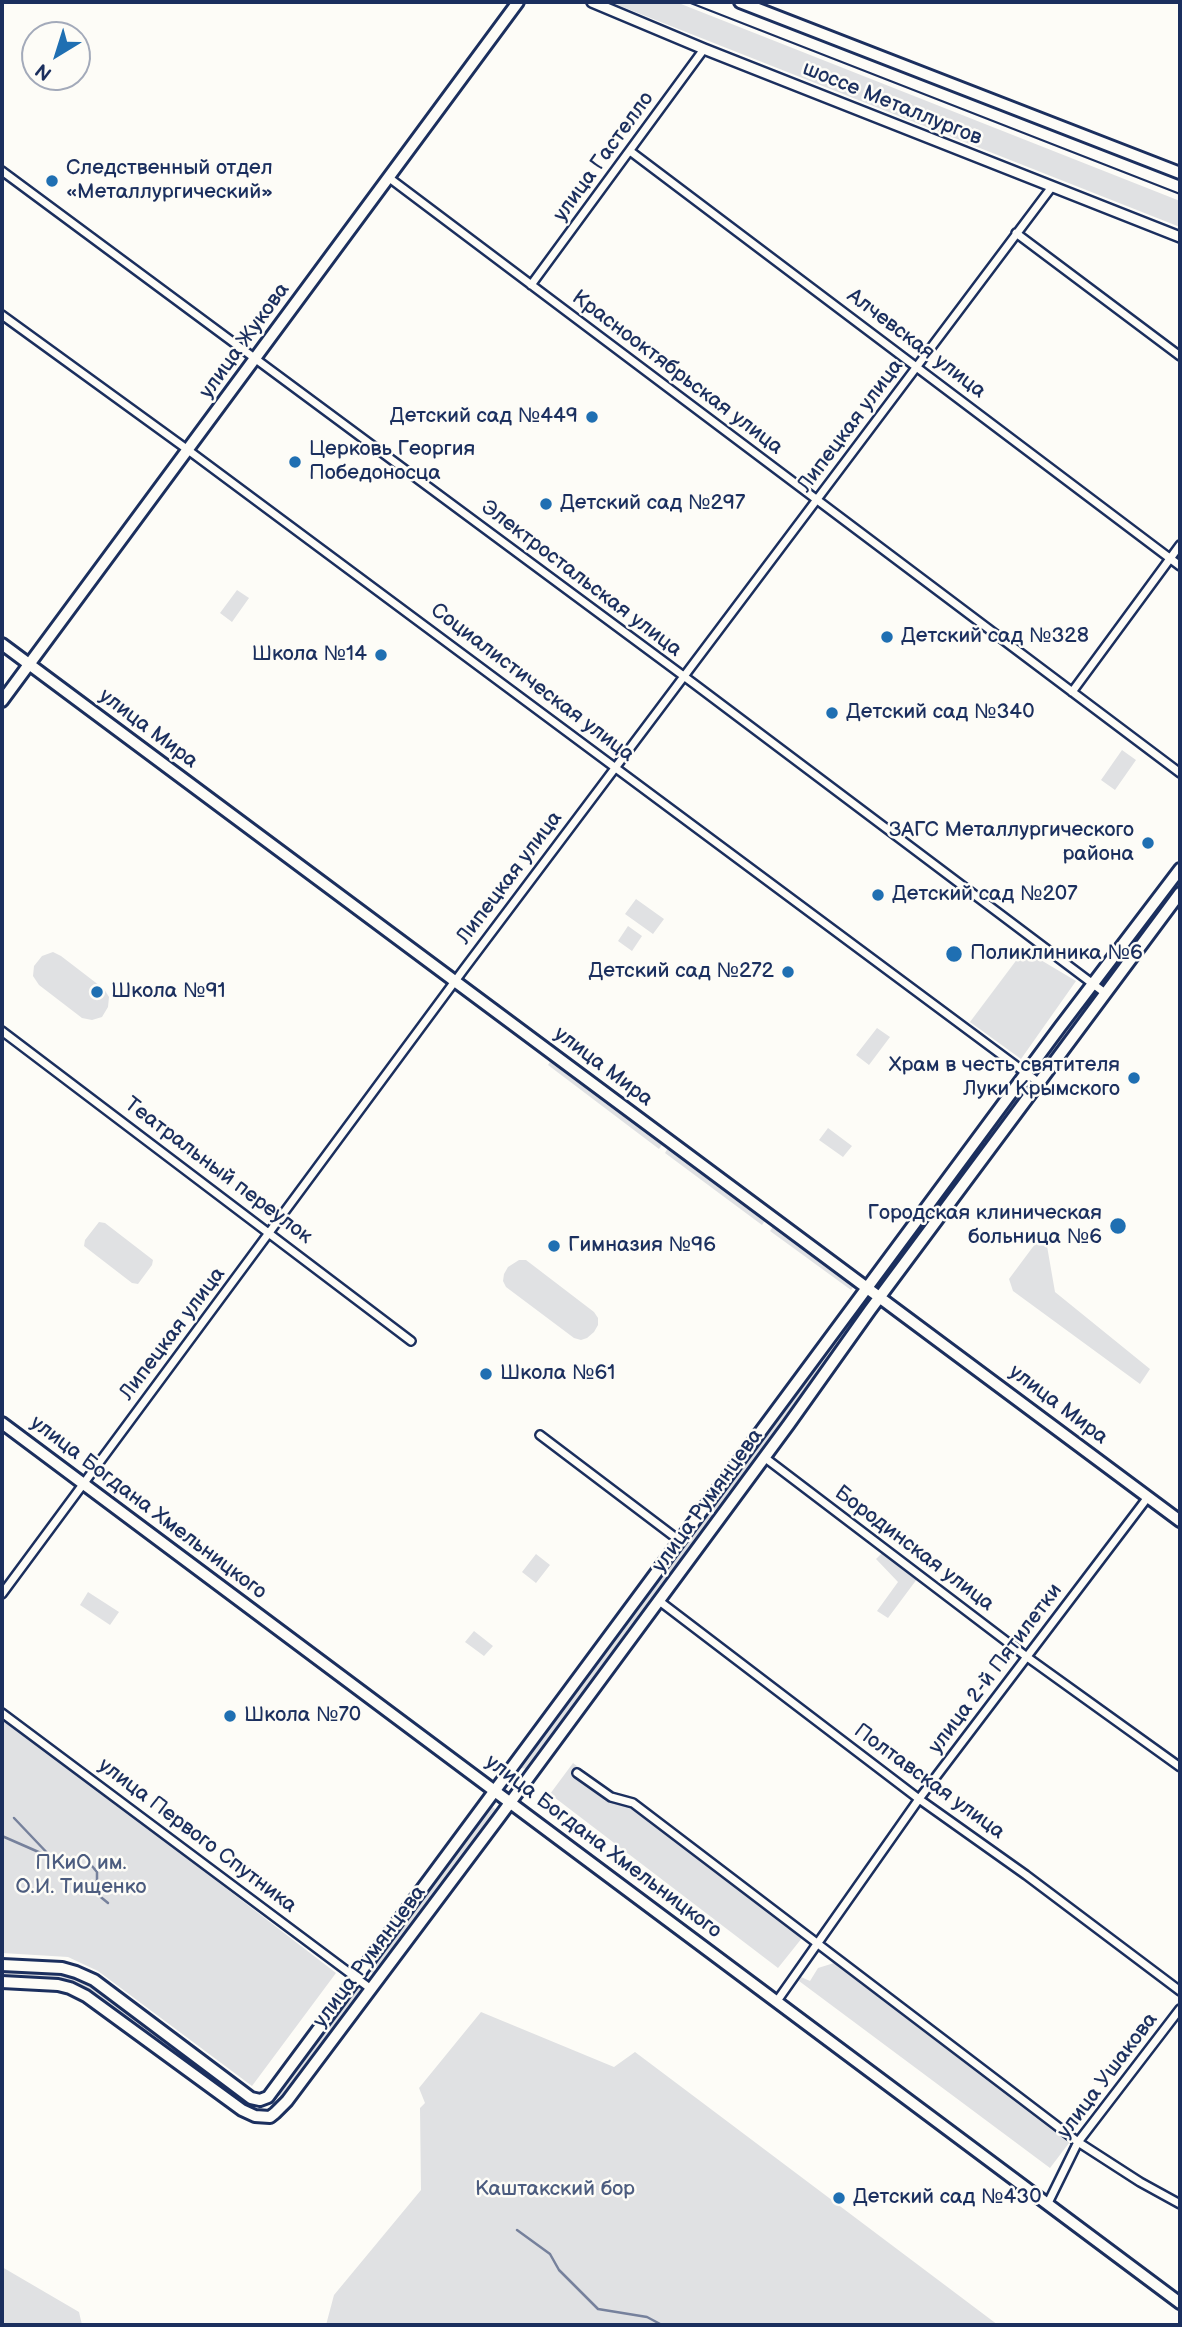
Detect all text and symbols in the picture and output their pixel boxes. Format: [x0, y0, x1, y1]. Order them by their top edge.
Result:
north arrow [21, 21, 91, 91]
street label: шоссе Металлургов [799, 57, 985, 151]
text: N [31, 58, 57, 85]
street label: улица Гастелло [548, 87, 660, 227]
place label: Следственный отдел «Металлургический» [66, 156, 273, 206]
marker: Следственный отдел «Металлургический» [44, 173, 60, 189]
street label: улица Жукова [195, 278, 295, 404]
street label: Алчевская улица [842, 284, 990, 404]
street label: Краснооктябрьская улица [567, 286, 787, 460]
street label: Липецкая улица [793, 355, 909, 497]
place label: Детский сад №449 [390, 404, 578, 430]
marker: Детский сад №449 [584, 409, 600, 425]
place label: Церковь Георгия Победоносца [309, 437, 475, 487]
marker: Церковь Георгия Победоносца [287, 454, 303, 470]
place label: Детский сад №297 [560, 491, 745, 517]
street label: Электростальская улица [476, 495, 686, 663]
marker: Детский сад №297 [538, 496, 554, 512]
street label: Социалистическая улица [425, 598, 639, 768]
place label: Детский сад №328 [901, 624, 1089, 650]
marker: Детский сад №328 [879, 629, 895, 645]
place label: Школа №14 [252, 642, 367, 668]
marker: Школа №14 [373, 647, 389, 663]
street label: улица Мира [94, 684, 202, 774]
place label: Детский сад №340 [846, 700, 1035, 726]
marker: Детский сад №340 [824, 705, 840, 721]
street label: Липецкая улица [452, 807, 568, 949]
place label: ЗАГС Металлургического района [889, 818, 1134, 868]
marker: ЗАГС Металлургического района [1140, 835, 1156, 851]
place label: Детский сад №207 [892, 882, 1078, 908]
marker: Детский сад №207 [870, 887, 886, 903]
place label: Поликлиника №6 [970, 941, 1143, 967]
marker: Поликлиника №6 [944, 944, 964, 964]
place label: Детский сад №272 [588, 959, 774, 985]
marker: Детский сад №272 [780, 964, 796, 980]
place label: Школа №91 [111, 979, 226, 1005]
marker: Школа №91 [89, 984, 105, 1000]
street label: улица Мира [549, 1022, 657, 1112]
place label: Храм в честь святителя Луки Крымского [889, 1053, 1120, 1103]
marker: Храм в честь святителя Луки Крымского [1126, 1070, 1142, 1086]
street label: Театральный переулок [119, 1092, 317, 1250]
place label: Городская клиническая больница №6 [867, 1201, 1102, 1251]
marker: Городская клиническая больница №6 [1108, 1216, 1128, 1236]
place label: Гимназия №96 [568, 1233, 716, 1259]
marker: Гимназия №96 [546, 1238, 562, 1254]
street label: Липецкая улица [115, 1263, 231, 1405]
street label: улица Мира [1004, 1360, 1112, 1450]
place label: Школа №61 [500, 1361, 615, 1387]
marker: Школа №61 [478, 1366, 494, 1382]
street label: улица Богдана Хмельницкого [25, 1411, 271, 1605]
street label: улица Румянцева [647, 1424, 769, 1578]
street label: Бородинская улица [829, 1481, 999, 1617]
street label: улица 2-й Пятилетки [924, 1579, 1068, 1759]
place label: Школа №70 [244, 1703, 361, 1729]
marker: Школа №70 [222, 1708, 238, 1724]
street label: Полтавская улица [849, 1719, 1009, 1845]
street label: улица Богдана Хмельницкого [480, 1750, 726, 1944]
street label: улица Первого Спутника [93, 1753, 301, 1919]
park label: ПКиО им. О.И. Тищенко [15, 1851, 147, 1901]
street label: улица Румянцева [308, 1881, 432, 2033]
street label: улица Ушакова [1052, 2008, 1164, 2144]
park label: Каштакский бор [475, 2177, 635, 2203]
place label: Детский сад №430 [853, 2185, 1042, 2211]
marker: Детский сад №430 [831, 2190, 847, 2206]

